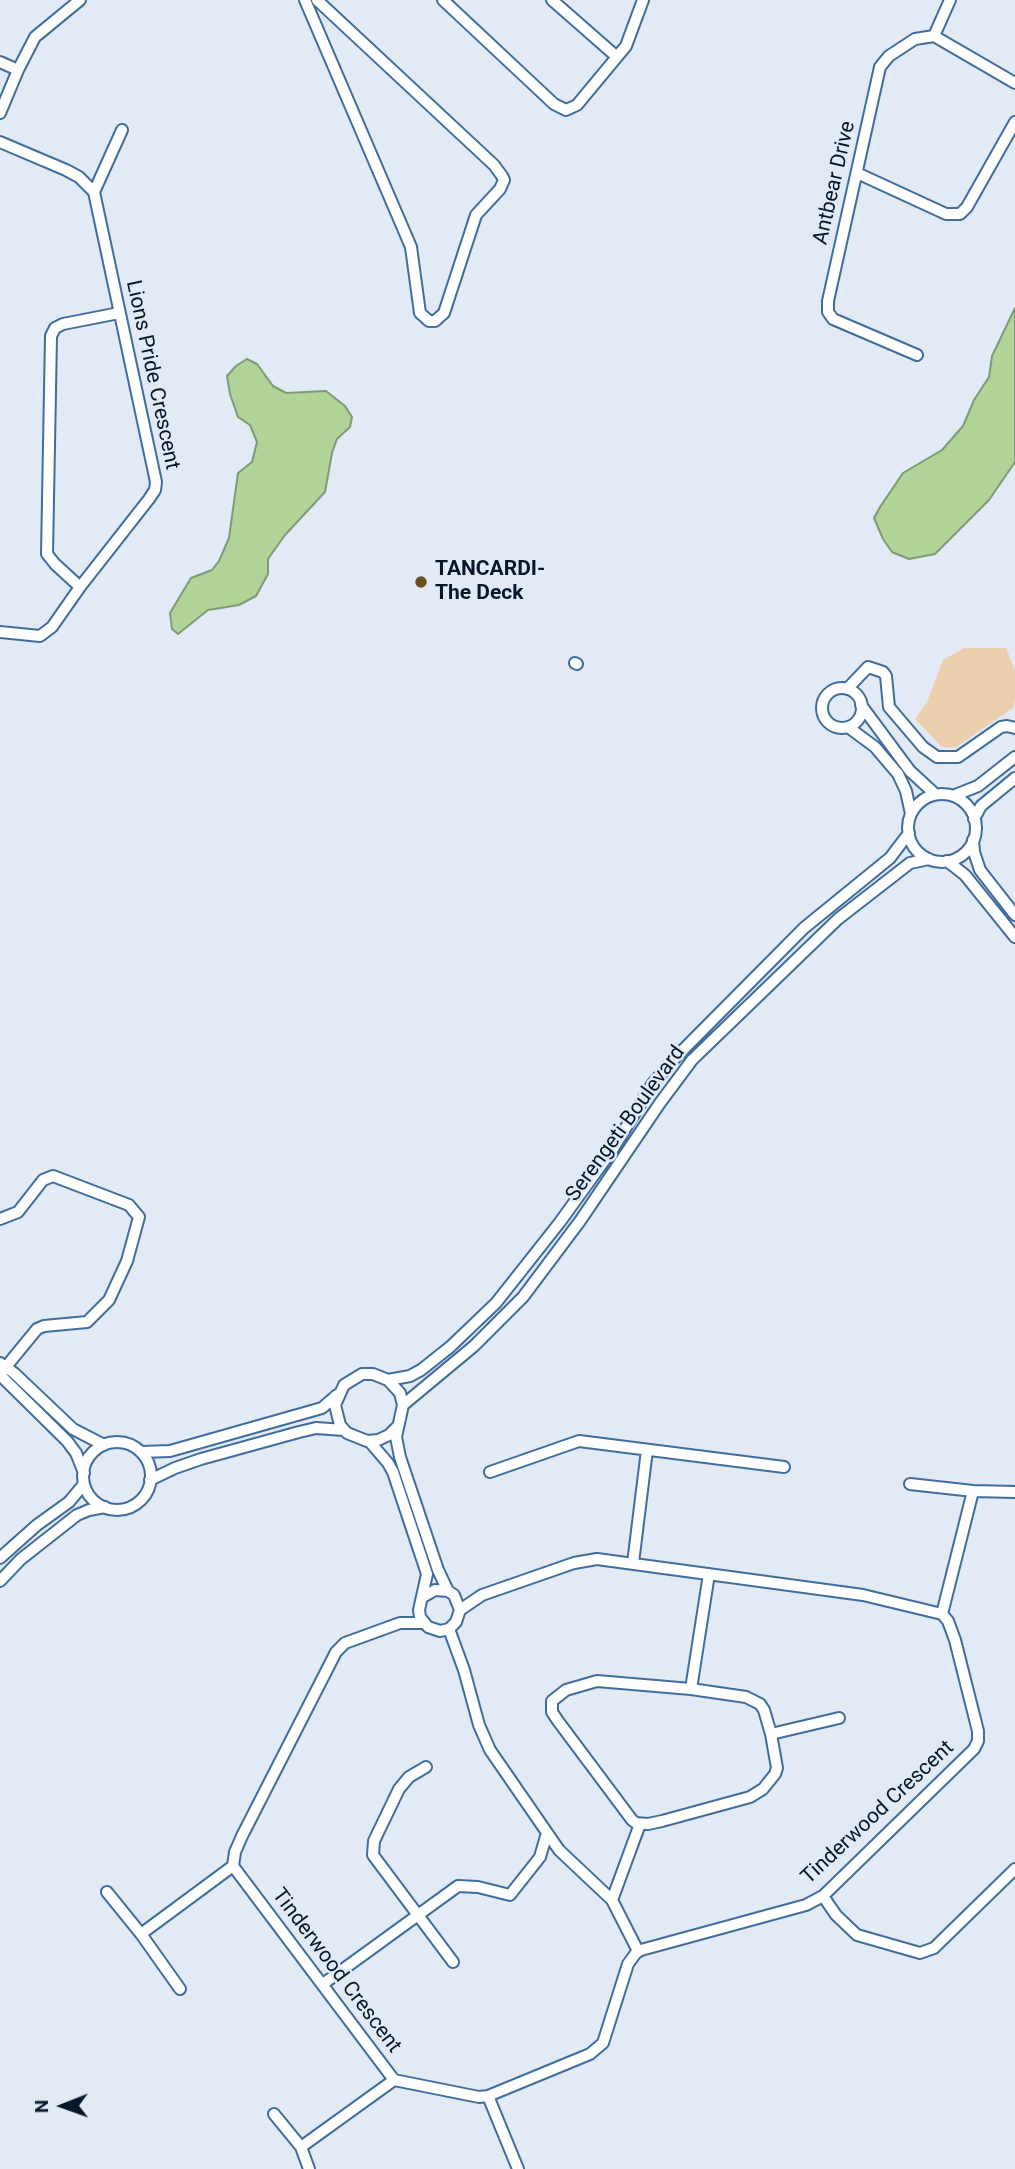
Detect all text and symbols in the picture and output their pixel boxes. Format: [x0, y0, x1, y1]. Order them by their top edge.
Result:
street label: Antbear Drive [809, 119, 861, 247]
street label: Lions Pride Crescent [120, 278, 184, 472]
place label: TANCARDI- The Deck [435, 557, 545, 607]
marker: TANCARDI- The Deck [413, 574, 429, 590]
street label: Serengeti Boulevard [561, 1041, 691, 1207]
street label: Tinderwood Crescent [796, 1736, 960, 1890]
street label: Tinderwood Crescent [266, 1884, 406, 2058]
north arrow [28, 2071, 98, 2141]
text: N [30, 2099, 53, 2113]

